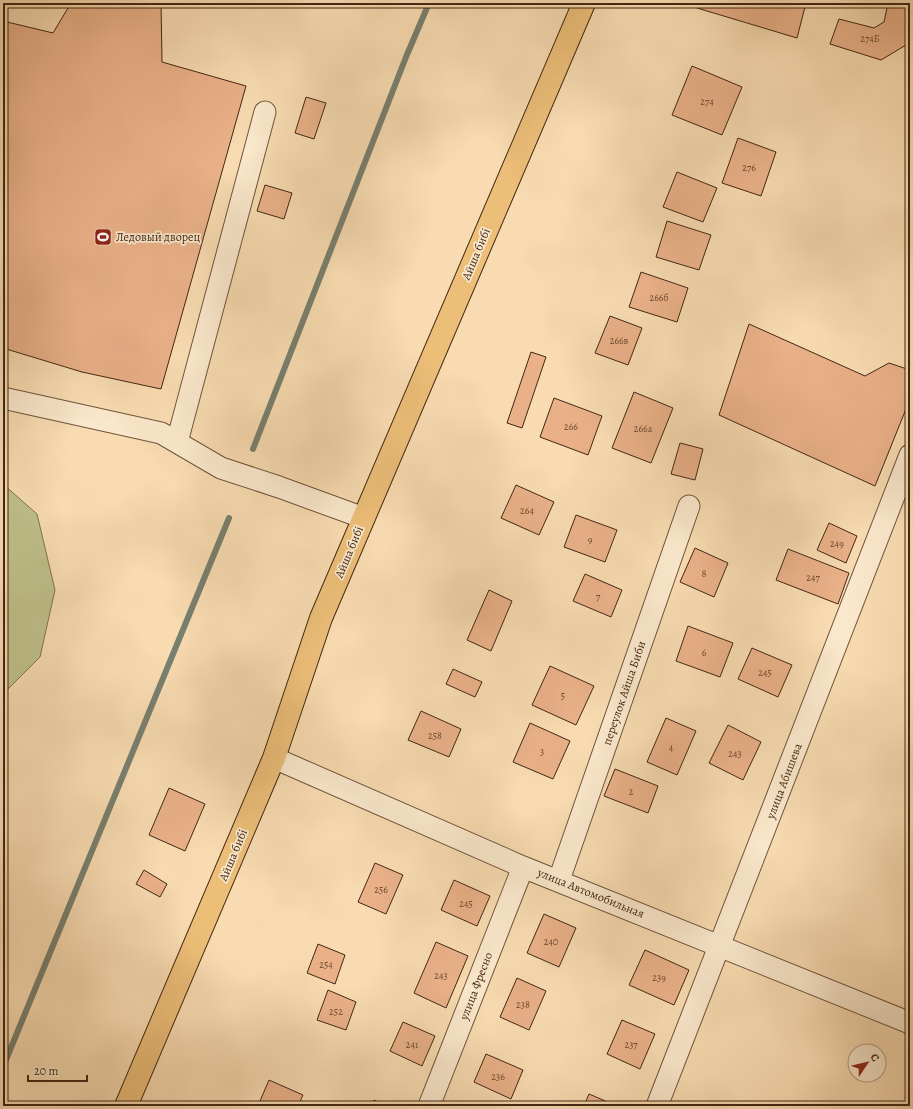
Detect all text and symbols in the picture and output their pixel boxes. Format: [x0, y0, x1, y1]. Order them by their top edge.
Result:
house number: 274Б [860, 32, 880, 45]
house number: 274 [700, 95, 714, 108]
house number: 276 [742, 161, 756, 174]
street label: Айша бибі [458, 226, 494, 283]
sports icon: Ледовый дворец [93, 227, 113, 247]
place label: Ледовый дворец [116, 229, 201, 245]
house number: 266б [649, 291, 669, 304]
house number: 266в [610, 334, 629, 347]
house number: 266 [564, 420, 578, 433]
house number: 266а [634, 422, 653, 435]
house number: 264 [520, 504, 534, 517]
street label: Айша бибі [331, 524, 367, 581]
house number: 9 [588, 533, 593, 546]
house number: 249 [830, 537, 844, 550]
house number: 8 [702, 567, 707, 580]
house number: 247 [806, 571, 821, 584]
house number: 7 [596, 590, 601, 603]
street label: переулок Айша Биби [599, 639, 649, 747]
house number: 6 [702, 646, 707, 659]
house number: 245 [758, 666, 772, 679]
house number: 5 [561, 689, 565, 702]
house number: 258 [428, 729, 442, 742]
street label: улица Абишева [762, 740, 806, 822]
house number: 4 [669, 741, 674, 754]
house number: 3 [540, 745, 544, 758]
house number: 243 [728, 747, 742, 760]
house number: 2 [629, 785, 634, 798]
street label: Айша бибі [215, 827, 251, 884]
street label: улица Автомобильная [534, 864, 647, 922]
house number: 256 [374, 883, 388, 896]
house number: 245 [459, 897, 473, 910]
house number: 240 [544, 935, 558, 948]
street label: улица Фресно [455, 950, 496, 1023]
house number: 254 [319, 958, 333, 971]
house number: 243 [434, 969, 448, 982]
house number: 239 [652, 971, 666, 984]
house number: 238 [516, 998, 530, 1011]
house number: 252 [329, 1005, 343, 1018]
house number: 241 [406, 1038, 419, 1051]
house number: 237 [624, 1038, 638, 1051]
north arrow [847, 1043, 887, 1083]
text: С [867, 1050, 883, 1065]
scale bar [28, 1057, 87, 1083]
text: 20 m [34, 1063, 58, 1079]
house number: 236 [491, 1070, 505, 1083]

